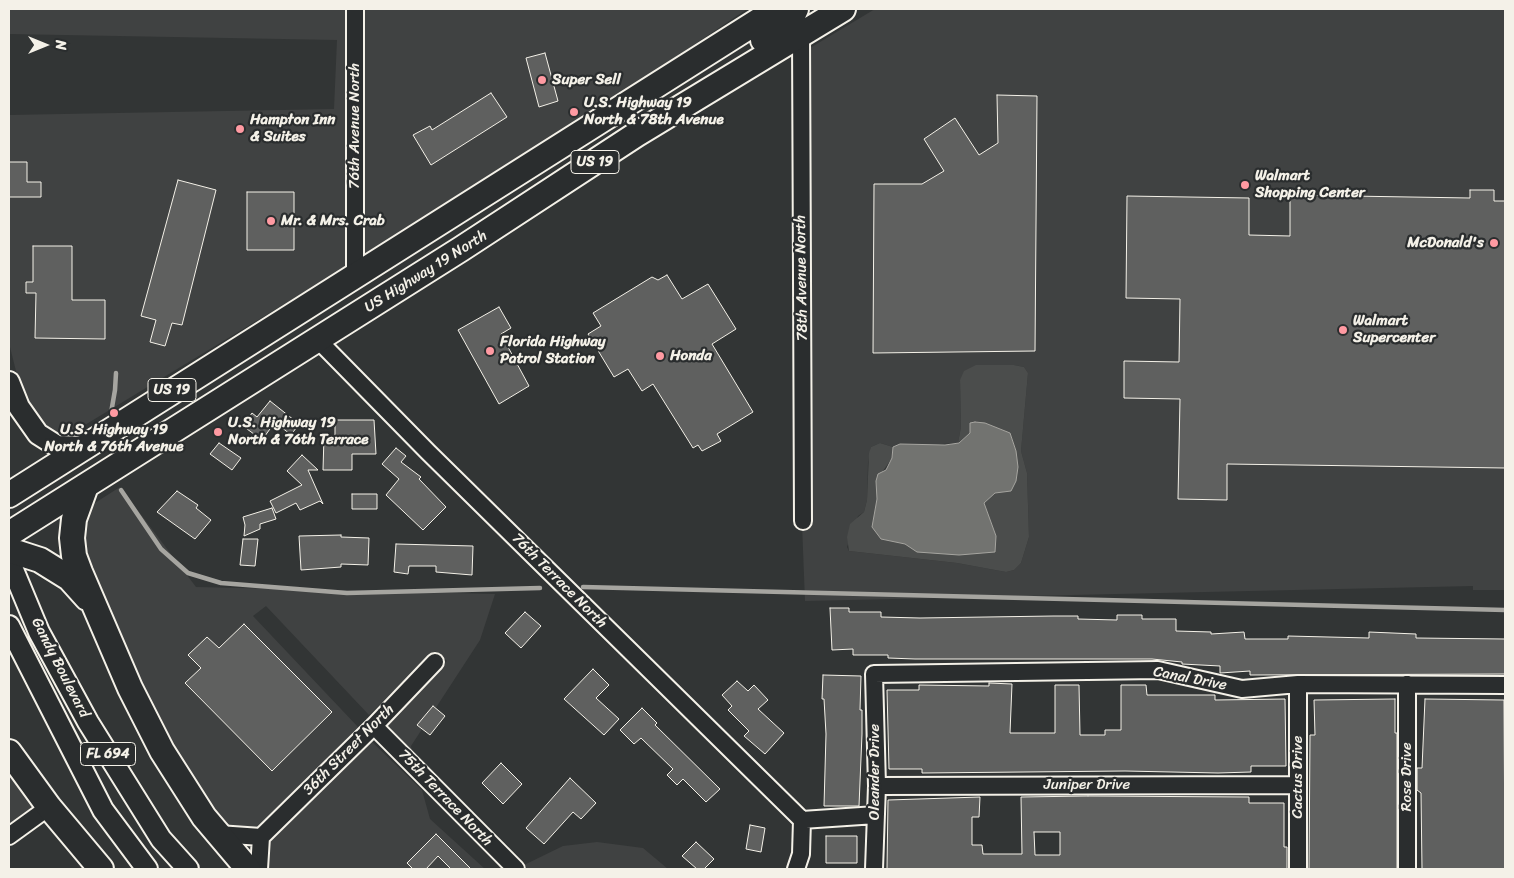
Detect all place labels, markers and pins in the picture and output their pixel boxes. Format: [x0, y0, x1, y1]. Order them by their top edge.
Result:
place label: Super Sell [552, 71, 621, 89]
marker: Super Sell [536, 74, 548, 86]
place label: U.S. Highway 19 North & 78th Avenue [584, 94, 724, 129]
marker: U.S. Highway 19 North & 78th Avenue [568, 106, 580, 118]
place label: Hampton Inn & Suites [250, 111, 335, 146]
marker: Hampton Inn & Suites [234, 123, 246, 135]
place label: Walmart Shopping Center [1255, 167, 1365, 202]
marker: Walmart Shopping Center [1239, 179, 1251, 191]
place label: Mr. & Mrs. Crab [281, 212, 385, 230]
marker: Mr. & Mrs. Crab [265, 215, 277, 227]
place label: McDonald's [1407, 234, 1484, 252]
marker: McDonald's [1488, 237, 1500, 249]
place label: Walmart Supercenter [1353, 312, 1435, 347]
marker: Walmart Supercenter [1337, 324, 1349, 336]
place label: Florida Highway Patrol Station [500, 333, 606, 368]
marker: Florida Highway Patrol Station [484, 345, 496, 357]
place label: Honda [670, 347, 712, 365]
marker: Honda [654, 350, 666, 362]
marker: U.S. Highway 19 North & 76th Avenue [108, 407, 120, 419]
place label: U.S. Highway 19 North & 76th Terrace [228, 414, 369, 449]
place label: U.S. Highway 19 North & 76th Avenue [44, 421, 184, 456]
marker: U.S. Highway 19 North & 76th Terrace [212, 426, 224, 438]

